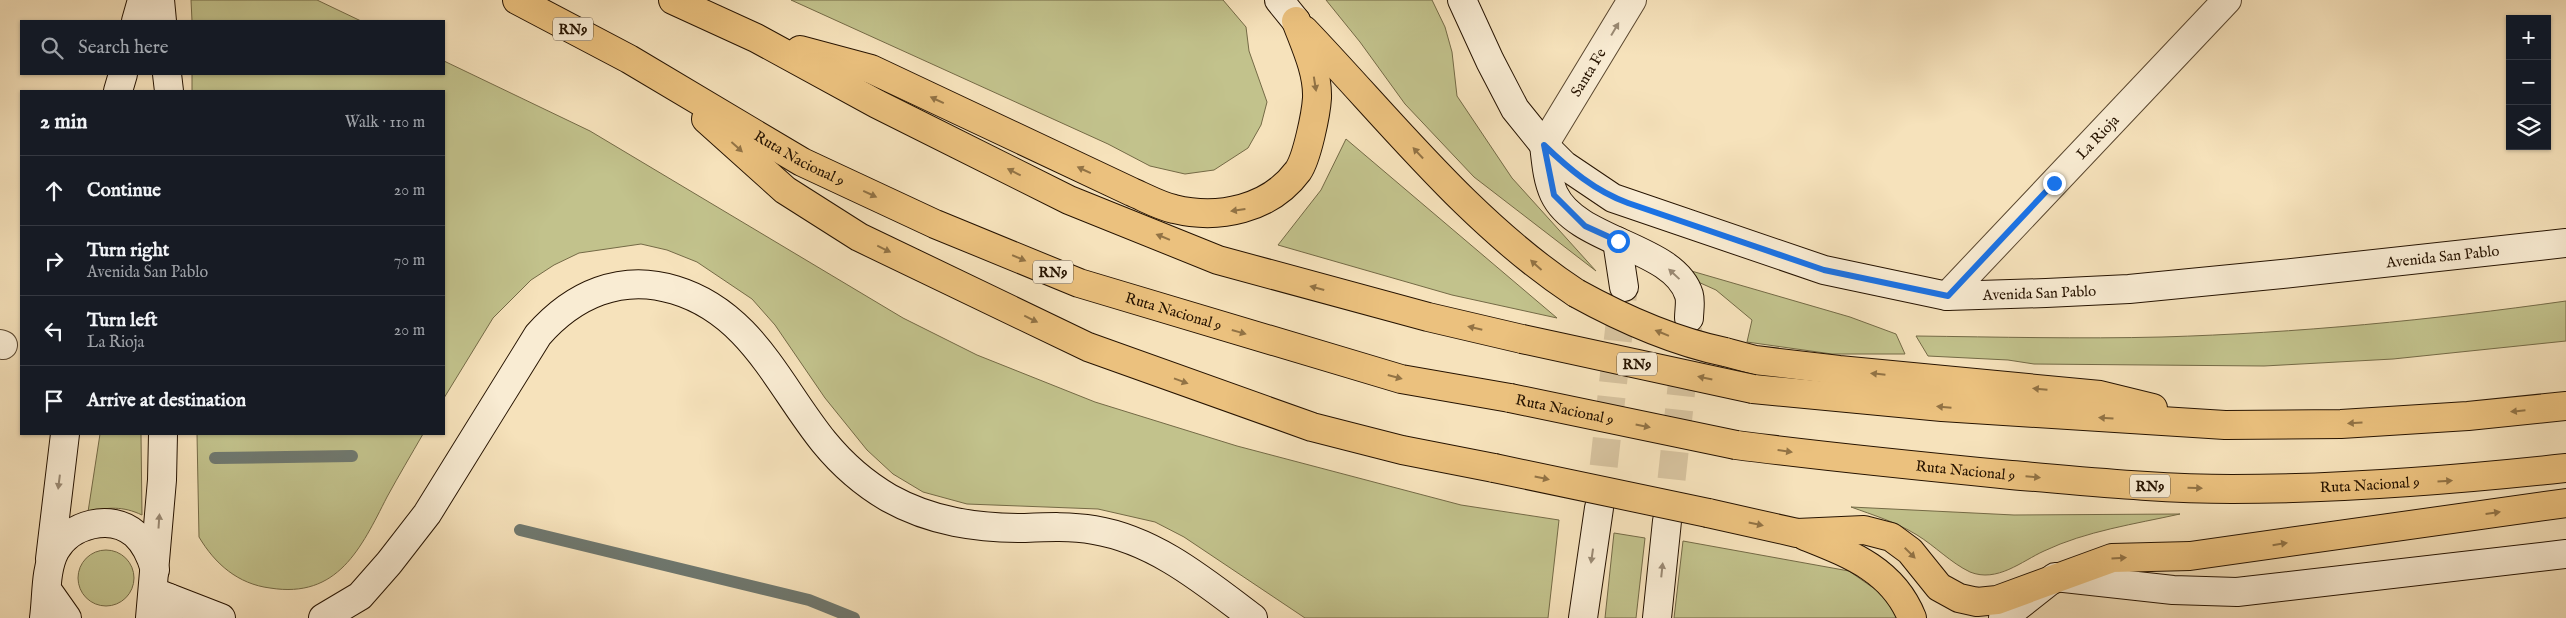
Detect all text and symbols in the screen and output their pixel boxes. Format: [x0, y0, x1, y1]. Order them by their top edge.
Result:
map controls [2506, 15, 2551, 150]
button: + [2506, 15, 2551, 60]
road number: RN9 [553, 18, 593, 40]
search box [20, 20, 445, 75]
one-way arrow [1610, 22, 1619, 35]
icon: search [38, 34, 66, 62]
text: Search here [78, 36, 169, 60]
street label: Santa Fe [1567, 45, 1611, 100]
button: − [2506, 60, 2551, 105]
one-way arrow [1312, 77, 1320, 93]
one-way arrow [930, 96, 944, 104]
button: layers [2506, 105, 2551, 150]
text: 2 min [40, 109, 87, 136]
street label: La Rioja [2072, 111, 2124, 163]
text: Walk · 110 m [345, 113, 425, 133]
street label: Ruta Nacional 9 [751, 127, 848, 191]
one-way arrow [730, 141, 742, 153]
one-way arrow [1412, 148, 1424, 160]
one-way arrow [1077, 166, 1091, 174]
one-way arrow [1007, 168, 1021, 176]
route end [2043, 172, 2066, 195]
icon: ahead [40, 177, 68, 205]
text: Continue [87, 179, 161, 203]
text: 20 m [394, 181, 425, 201]
one-way arrow [863, 190, 877, 198]
one-way arrow [1230, 206, 1246, 214]
route start [1607, 230, 1630, 253]
one-way arrow [1156, 233, 1170, 241]
text: Turn right [87, 239, 169, 263]
street label: Avenida San Pablo [2384, 241, 2500, 273]
one-way arrow [877, 245, 891, 253]
icon: right [40, 247, 68, 275]
text: 70 m [394, 251, 425, 271]
one-way arrow [1012, 254, 1026, 262]
one-way arrow [1530, 259, 1542, 271]
road number: RN9 [1033, 260, 1073, 284]
text: Avenida San Pablo [87, 263, 208, 283]
one-way arrow [1667, 269, 1680, 280]
street label: Avenida San Pablo [1981, 282, 2097, 305]
one-way arrow [1310, 283, 1325, 291]
street label: Ruta Nacional 9 [1123, 288, 1224, 335]
text: Turn left [87, 309, 158, 333]
one-way arrow [1023, 315, 1038, 324]
icon: left [40, 317, 68, 345]
text: 20 m [394, 321, 425, 341]
one-way arrow [1467, 324, 1482, 332]
one-way arrow [1232, 329, 1247, 337]
one-way arrow [1654, 329, 1669, 336]
text: La Rioja [87, 333, 144, 353]
road number: RN9 [1617, 352, 1657, 376]
one-way arrow [1870, 369, 1886, 377]
one-way arrow [1388, 373, 1403, 381]
one-way arrow [1698, 374, 1713, 382]
one-way arrow [1174, 377, 1189, 385]
one-way arrow [2032, 385, 2048, 393]
icon: arrive [40, 387, 68, 415]
text: Arrive at destination [87, 389, 246, 413]
street label: Ruta Nacional 9 [1514, 390, 1616, 429]
one-way arrow [1935, 403, 1951, 411]
one-way arrow [2509, 407, 2525, 415]
one-way arrow [2097, 413, 2113, 421]
one-way arrow [2347, 419, 2363, 427]
one-way arrow [1636, 423, 1652, 431]
one-way arrow [1777, 447, 1793, 455]
street label: Ruta Nacional 9 [1915, 457, 2016, 485]
one-way arrow [2026, 473, 2042, 481]
street label: Ruta Nacional 9 [2319, 473, 2420, 497]
one-way arrow [55, 474, 63, 490]
one-way arrow [1535, 474, 1550, 482]
road number: RN9 [2130, 474, 2170, 498]
one-way arrow [2437, 477, 2453, 485]
one-way arrow [2188, 484, 2204, 492]
one-way arrow [2485, 509, 2501, 517]
one-way arrow [155, 513, 163, 529]
one-way arrow [1748, 520, 1764, 528]
one-way arrow [2273, 539, 2289, 547]
one-way arrow [1904, 547, 1916, 559]
one-way arrow [1588, 549, 1596, 565]
one-way arrow [2111, 554, 2127, 562]
one-way arrow [1658, 561, 1666, 577]

